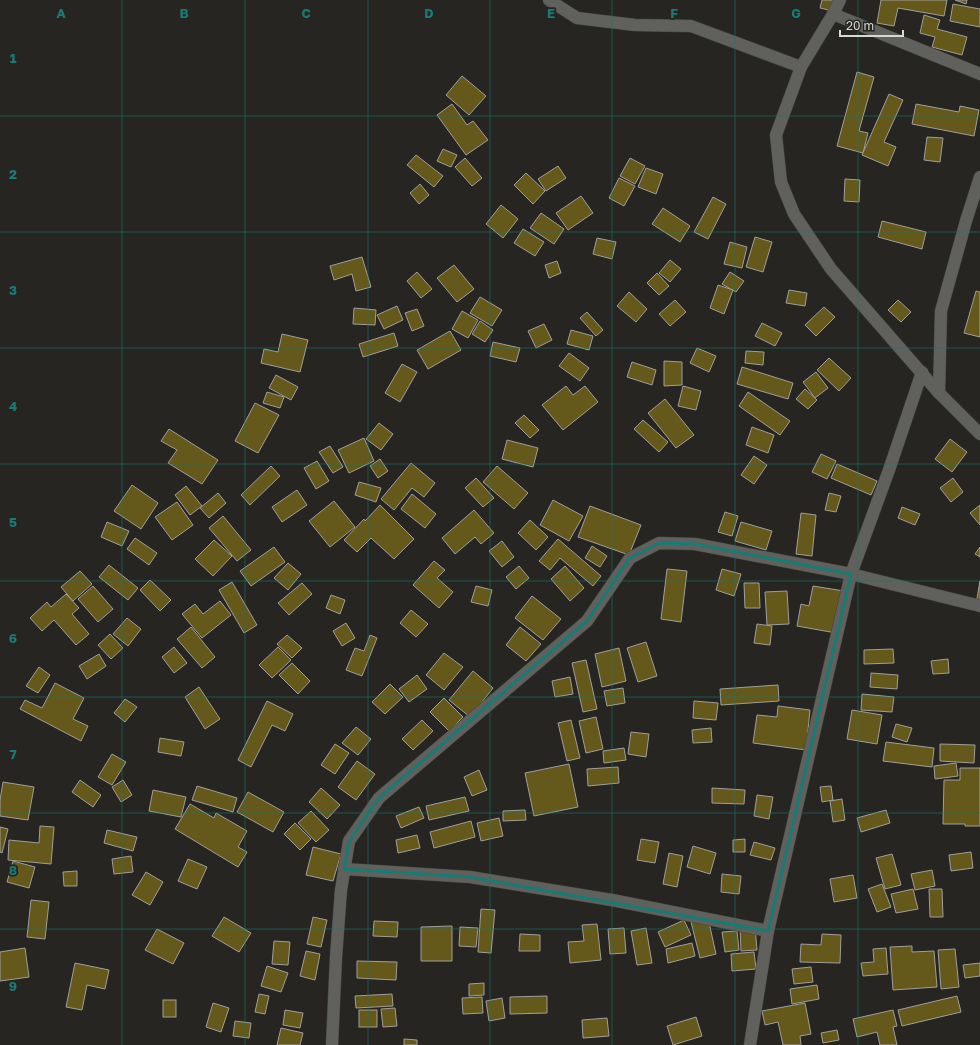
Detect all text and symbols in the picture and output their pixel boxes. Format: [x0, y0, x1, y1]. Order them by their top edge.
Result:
text: A [56, 5, 66, 21]
text: B [179, 5, 189, 21]
text: C [301, 5, 311, 21]
text: D [424, 5, 434, 21]
text: E [547, 5, 555, 21]
text: F [670, 5, 678, 21]
text: G [791, 5, 801, 21]
scale bar [840, 12, 903, 38]
text: 20 m [846, 18, 874, 33]
text: 1 [10, 50, 17, 66]
text: 2 [9, 166, 17, 182]
text: 3 [9, 282, 17, 298]
text: 4 [9, 398, 17, 414]
text: 5 [9, 514, 17, 530]
text: 6 [9, 630, 17, 646]
text: 7 [9, 746, 17, 762]
text: 8 [9, 862, 17, 878]
text: 9 [9, 978, 17, 994]

